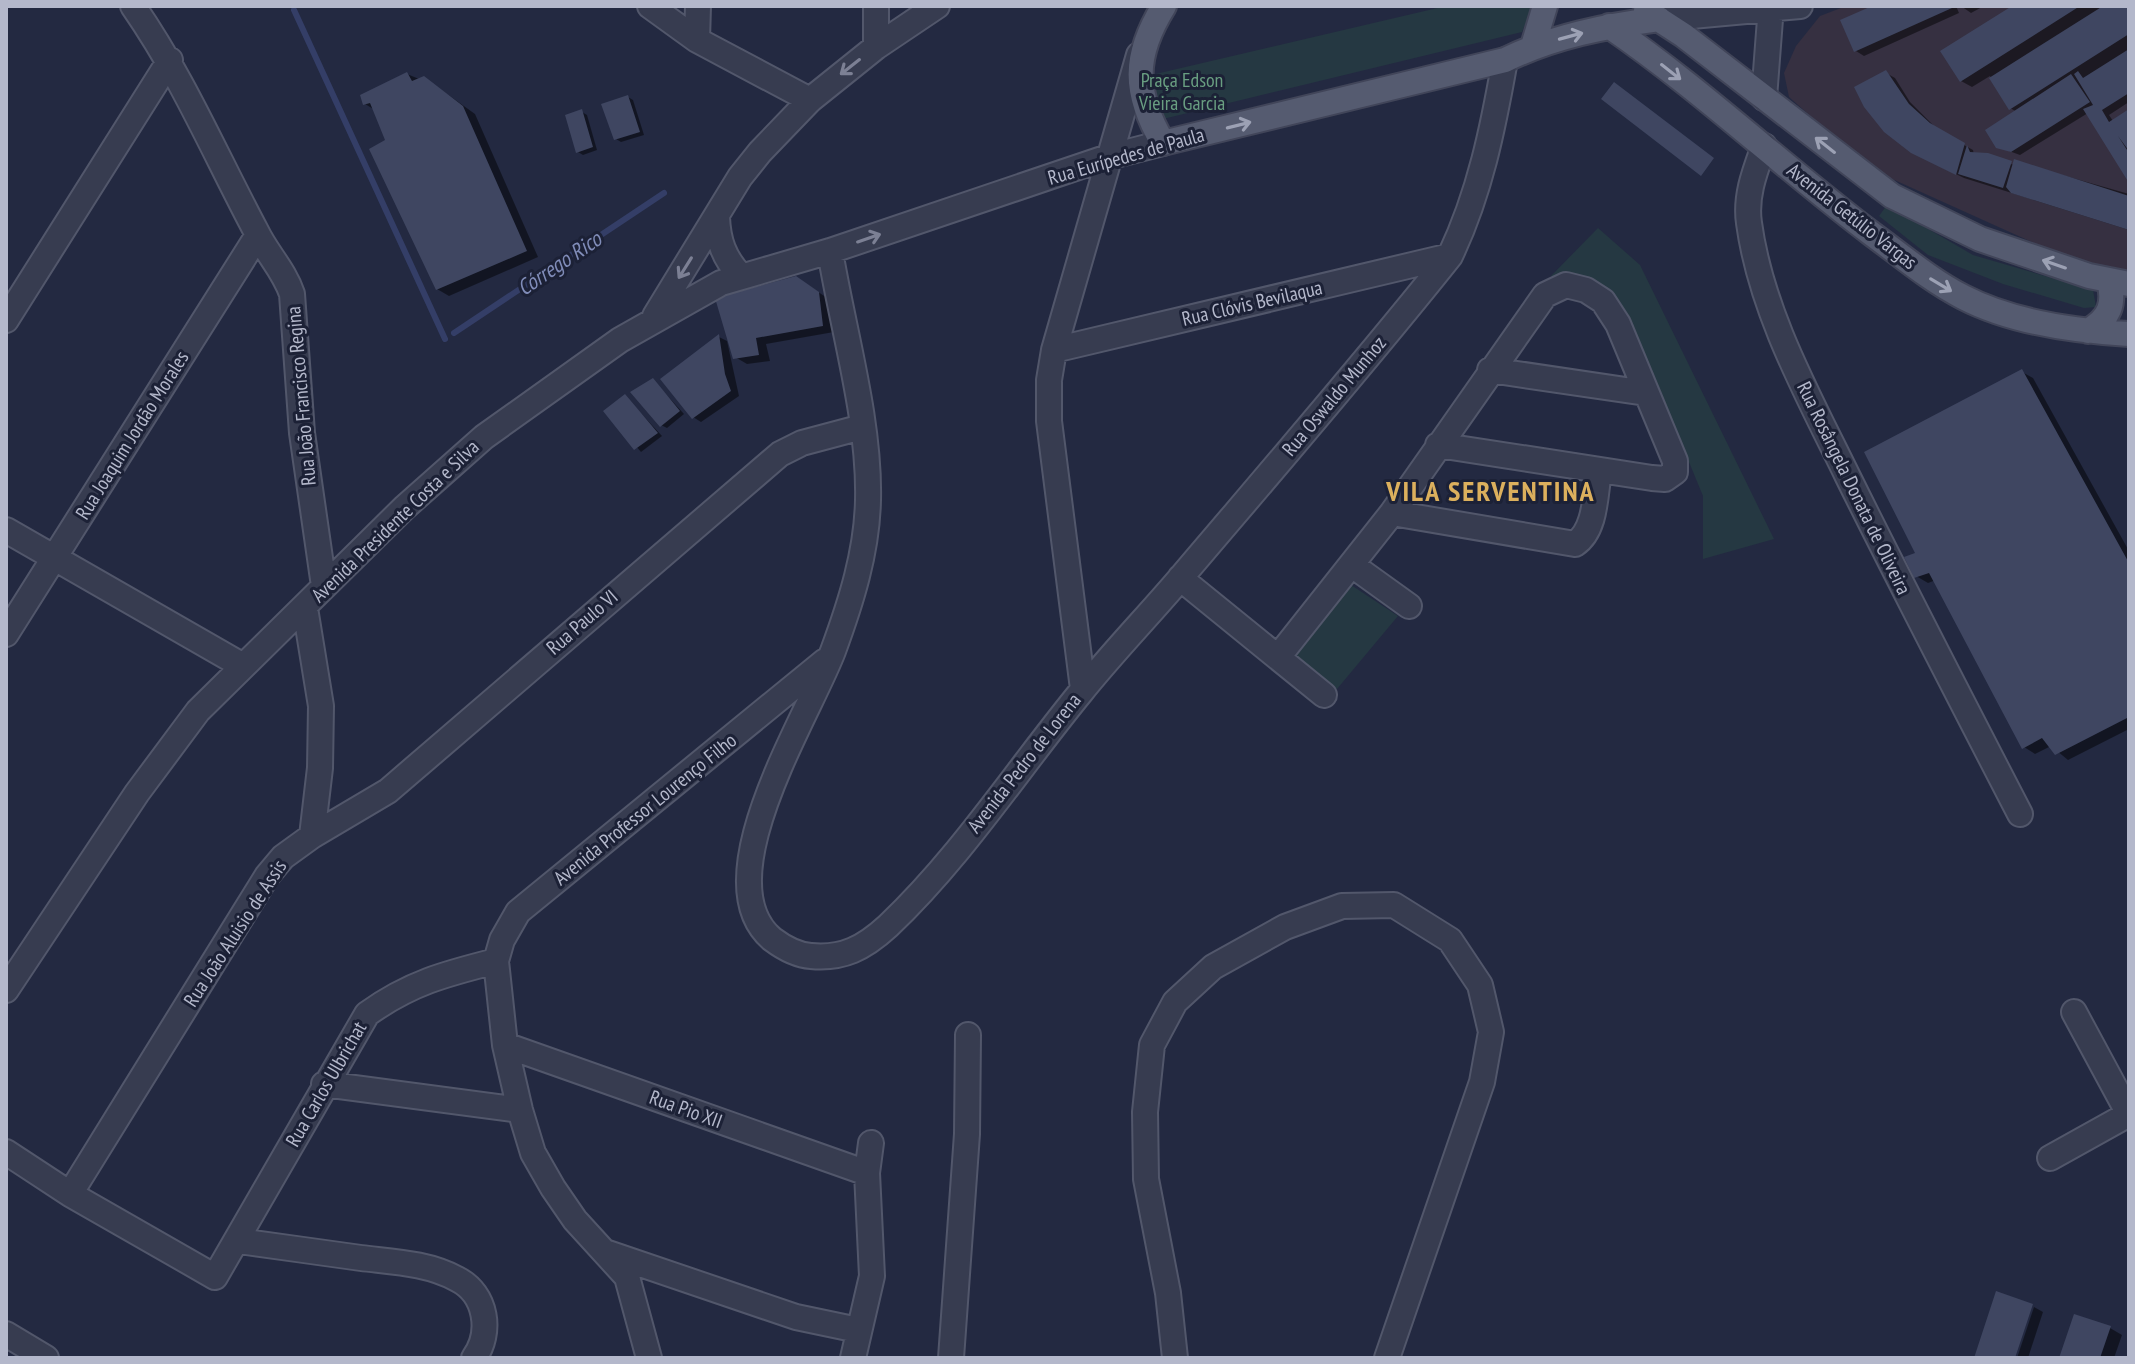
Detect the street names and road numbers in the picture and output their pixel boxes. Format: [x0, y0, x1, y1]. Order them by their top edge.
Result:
street label: Rua Eurípedes de Paula [1045, 121, 1207, 191]
street label: Avenida Getúlio Vargas [1782, 157, 1922, 275]
street label: Rua Clóvis Bevilaqua [1179, 274, 1325, 332]
street label: Rua João Francisco Regina [280, 305, 322, 487]
street label: Rua Oswaldo Munhoz [1276, 331, 1392, 461]
street label: Rua Joaquim Jordão Morales [70, 346, 195, 524]
street label: Rua Rosângela Donata de Oliveira [1791, 377, 1917, 599]
street label: Avenida Presidente Costa e Silva [306, 434, 484, 608]
street label: Rua Paulo VI [541, 584, 623, 660]
street label: Avenida Pedro de Lorena [961, 688, 1087, 838]
street label: Avenida Professor Lourenço Filho [548, 727, 742, 891]
street label: Rua João Aluisio de Assis [178, 854, 292, 1011]
street label: Rua Carlos Ulbrichat [280, 1016, 373, 1151]
street label: Rua Pio XII [646, 1084, 726, 1134]

